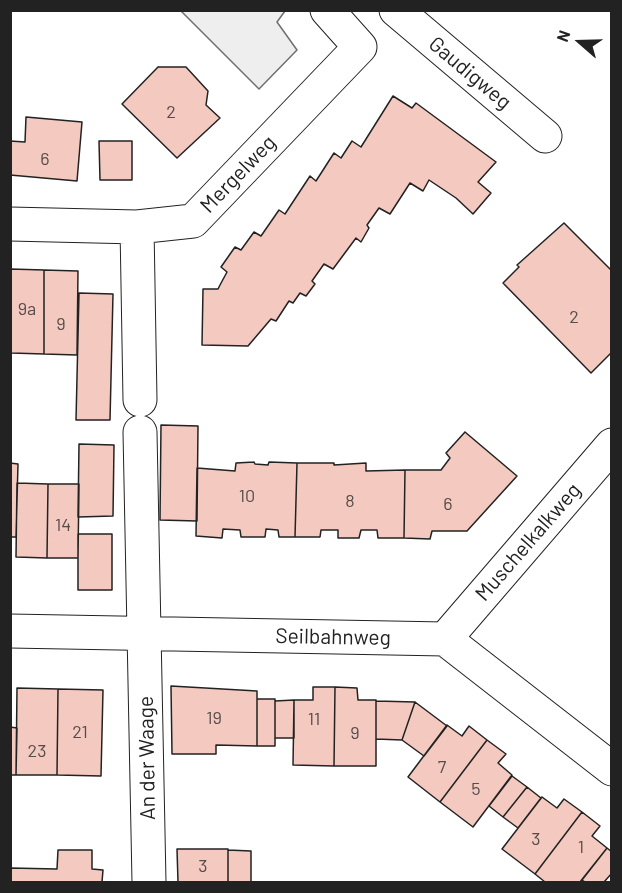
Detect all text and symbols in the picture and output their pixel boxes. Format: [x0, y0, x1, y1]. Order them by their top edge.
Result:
north arrow [550, 12, 610, 72]
text: N [552, 27, 573, 44]
street label: Gaudigweg [424, 31, 516, 115]
house number: 2 [166, 101, 176, 123]
street label: Mergelweg [195, 130, 281, 218]
house number: 6 [40, 148, 50, 170]
house number: 9a [18, 298, 36, 320]
house number: 2 [569, 306, 579, 328]
house number: 9 [56, 313, 66, 335]
street label: Muschelkalkweg [470, 478, 586, 606]
house number: 10 [239, 485, 255, 507]
house number: 8 [345, 490, 355, 512]
house number: 6 [443, 493, 453, 515]
house number: 14 [55, 514, 71, 536]
street label: Seilbahnweg [275, 623, 391, 651]
street label: An der Waage [133, 696, 161, 820]
house number: 19 [206, 707, 222, 729]
house number: 11 [308, 708, 320, 730]
house number: 21 [72, 721, 88, 743]
house number: 9 [350, 722, 360, 744]
house number: 23 [28, 740, 46, 762]
house number: 7 [438, 756, 446, 778]
house number: 5 [471, 778, 481, 800]
house number: 3 [531, 828, 541, 850]
house number: 1 [578, 836, 584, 858]
house number: 3 [198, 855, 208, 877]

